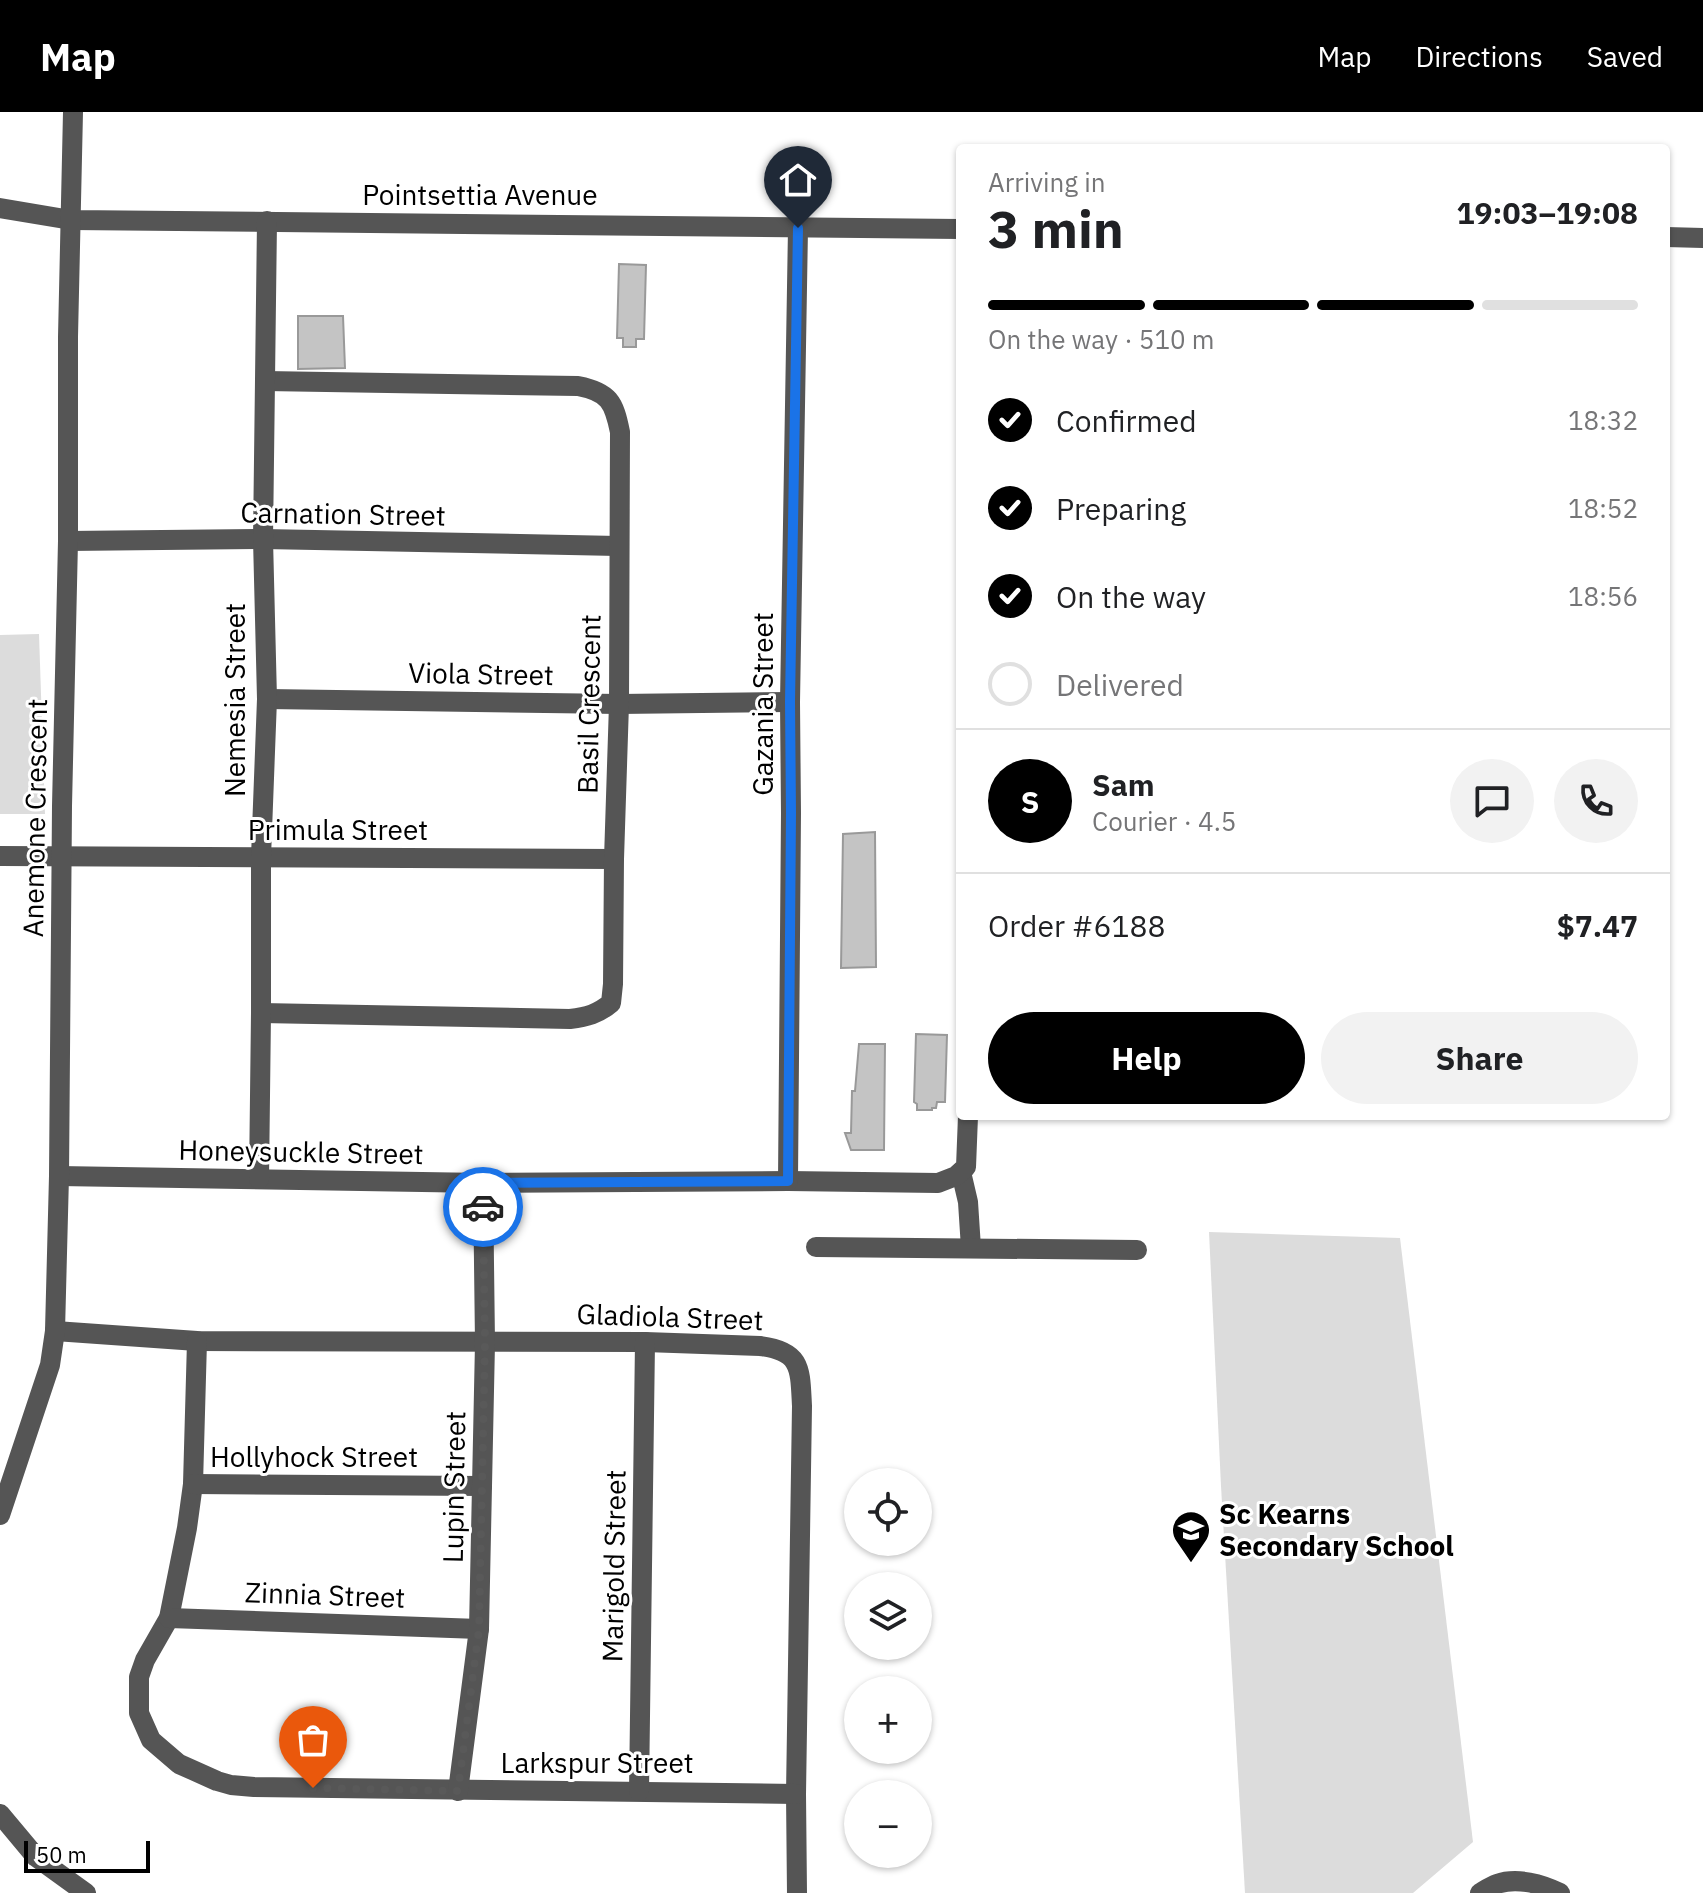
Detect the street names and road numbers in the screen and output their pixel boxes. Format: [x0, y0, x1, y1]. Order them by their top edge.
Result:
street label: Pointsettia Avenue [362, 176, 598, 213]
street label: Carnation Street [240, 493, 446, 534]
street label: Nemesia Street [216, 603, 253, 797]
street label: Gazania Street [744, 612, 781, 796]
street label: Basil Crescent [568, 614, 609, 794]
street label: Viola Street [408, 654, 554, 693]
street label: Anemone Crescent [14, 698, 55, 938]
street label: Primula Street [248, 811, 428, 848]
street label: Honeysuckle Street [178, 1131, 424, 1172]
street label: Gladiola Street [576, 1295, 764, 1338]
street label: Lupin Street [434, 1411, 473, 1563]
street label: Hollyhock Street [210, 1438, 418, 1475]
street label: Marigold Street [593, 1469, 634, 1663]
street label: Zinnia Street [244, 1573, 406, 1616]
street label: Larkspur Street [500, 1744, 694, 1781]

